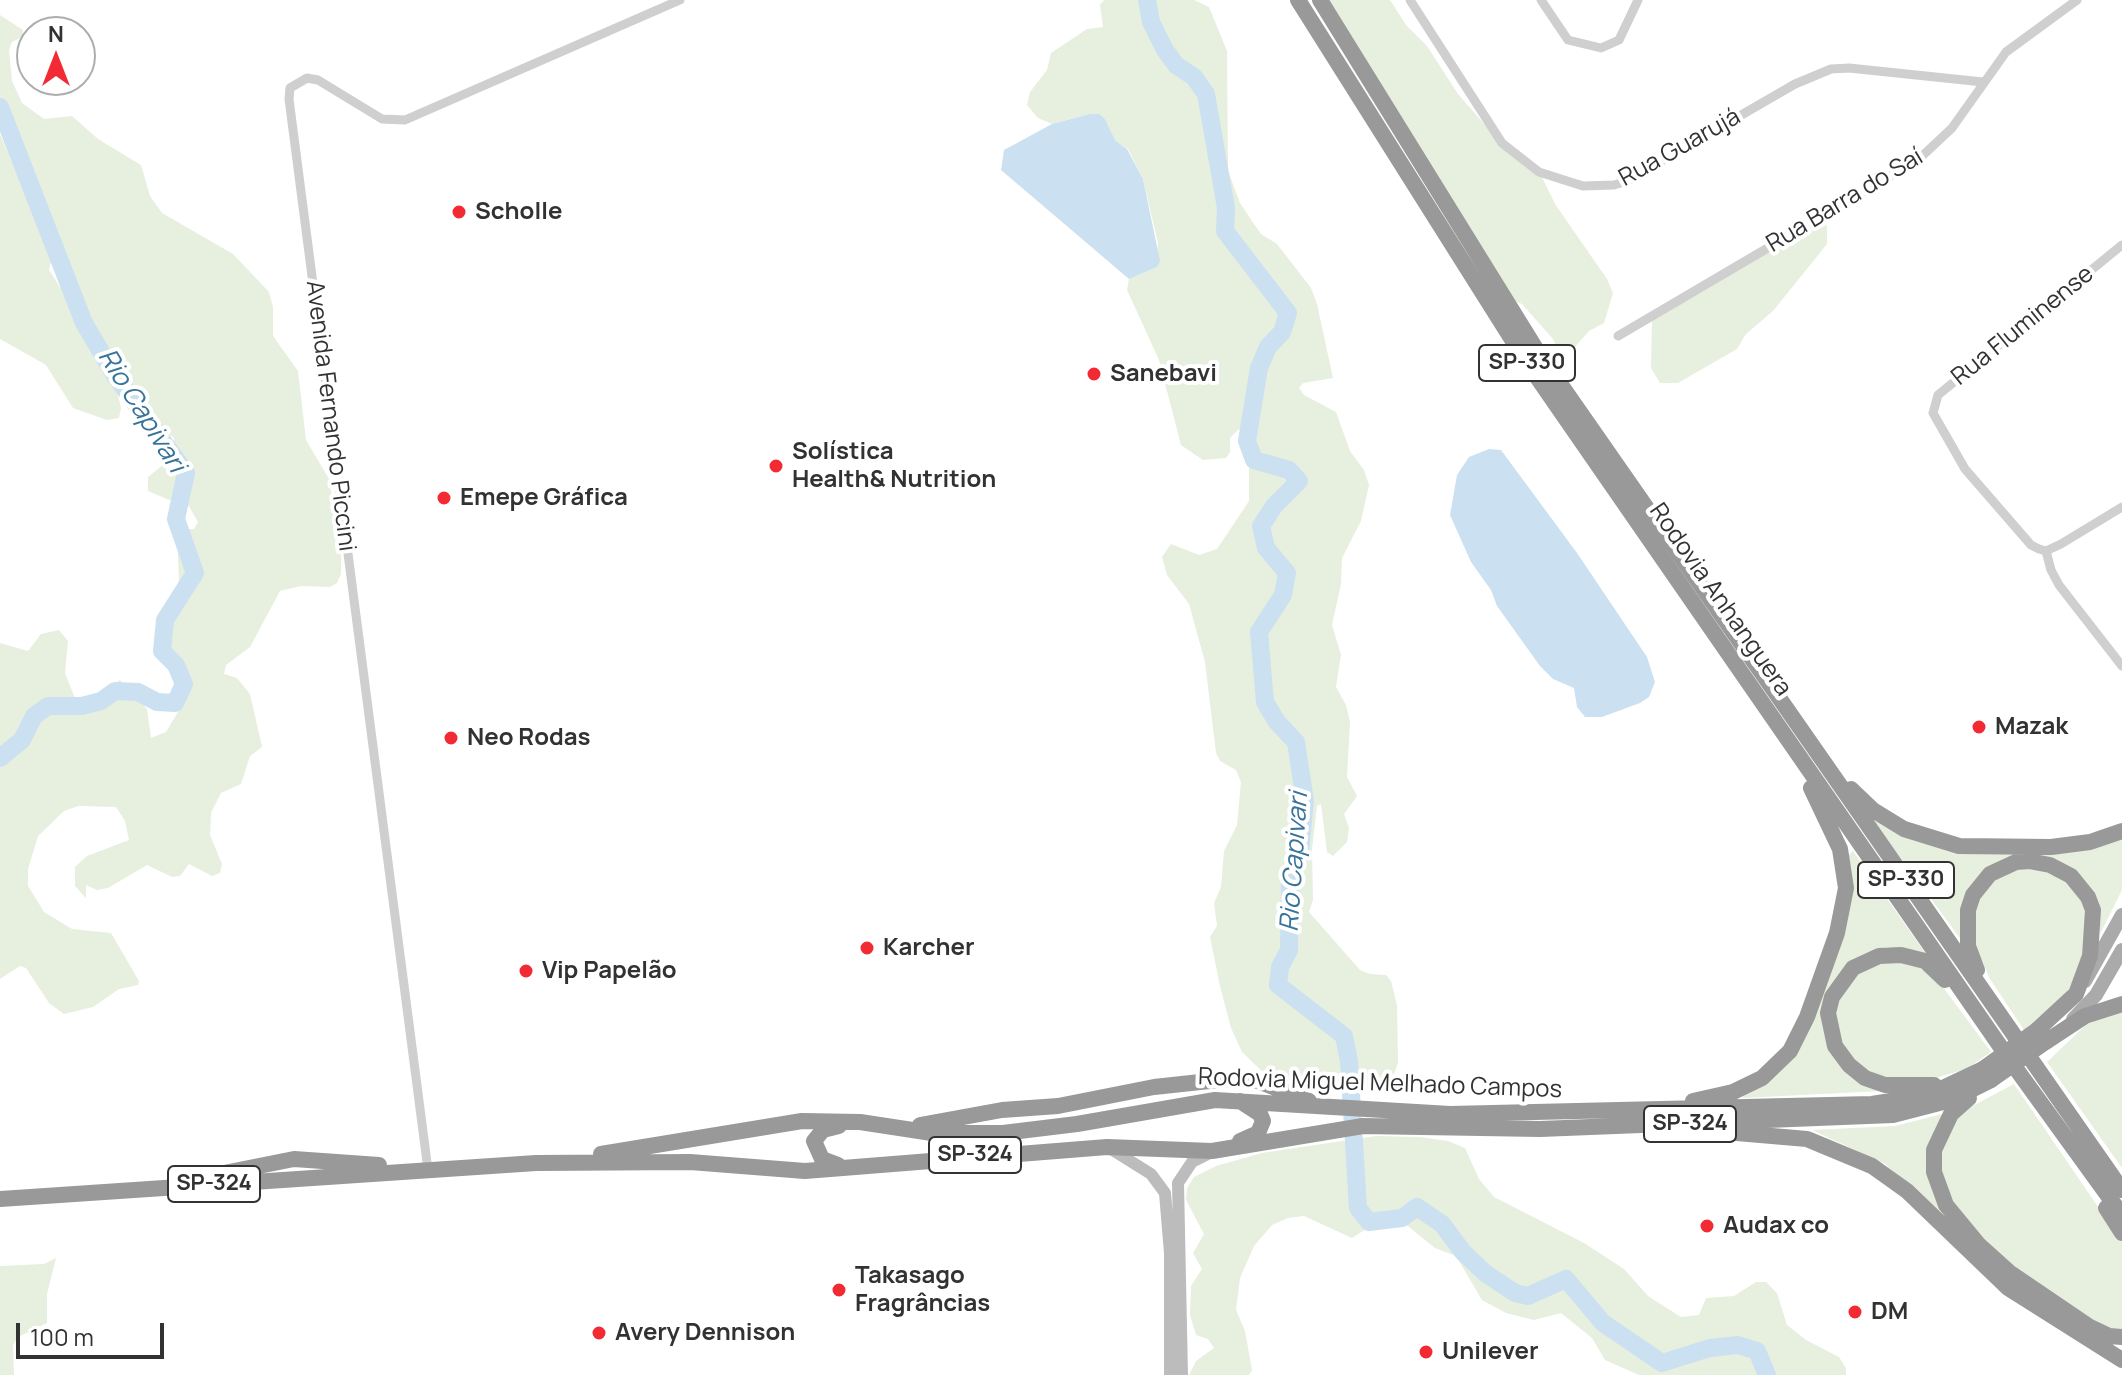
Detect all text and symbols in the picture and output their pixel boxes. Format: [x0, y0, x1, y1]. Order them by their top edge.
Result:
north arrow [16, 16, 96, 96]
text: N [48, 19, 64, 49]
street label: Rua Guarujá [1614, 103, 1746, 193]
street label: Rua Barra do Saí [1762, 143, 1928, 259]
place label: Scholle [475, 198, 562, 226]
marker: Scholle [450, 203, 468, 221]
street label: Rua Fluminense [1946, 260, 2100, 392]
street label: Avenida Fernando Piccini [299, 279, 361, 553]
water label: Rio Capivari [91, 343, 191, 479]
road number: SP-330 [1479, 345, 1575, 381]
place label: Sanebavi [1110, 360, 1217, 388]
marker: Sanebavi [1085, 365, 1103, 383]
place label: Solística Health& Nutrition [792, 438, 996, 494]
marker: Solística Health& Nutrition [767, 457, 785, 475]
place label: Emepe Gráfica [460, 484, 628, 512]
marker: Emepe Gráfica [435, 489, 453, 507]
street label: Rodovia Anhanguera [1643, 498, 1797, 702]
place label: Mazak [1995, 713, 2068, 741]
marker: Mazak [1970, 718, 1988, 736]
place label: Neo Rodas [467, 724, 591, 752]
marker: Neo Rodas [442, 729, 460, 747]
water label: Rio Capivari [1275, 791, 1315, 933]
road number: SP-330 [1858, 862, 1954, 898]
place label: Karcher [883, 934, 975, 962]
marker: Karcher [858, 939, 876, 957]
place label: Vip Papelão [542, 957, 677, 985]
marker: Vip Papelão [517, 962, 535, 980]
street label: Rodovia Miguel Melhado Campos [1198, 1063, 1562, 1105]
road number: SP-324 [1644, 1106, 1736, 1142]
road number: SP-324 [929, 1137, 1021, 1173]
road number: SP-324 [168, 1166, 260, 1202]
place label: Audax co [1723, 1212, 1829, 1240]
marker: Audax co [1698, 1217, 1716, 1235]
place label: Takasago Fragrâncias [855, 1262, 990, 1318]
marker: Takasago Fragrâncias [830, 1281, 848, 1299]
place label: DM [1871, 1298, 1908, 1326]
marker: DM [1846, 1303, 1864, 1321]
scale bar [20, 1307, 168, 1357]
place label: Avery Dennison [615, 1319, 795, 1347]
text: 100 m [30, 1320, 94, 1353]
marker: Avery Dennison [590, 1324, 608, 1342]
place label: Unilever [1442, 1338, 1539, 1366]
marker: Unilever [1417, 1343, 1435, 1361]

